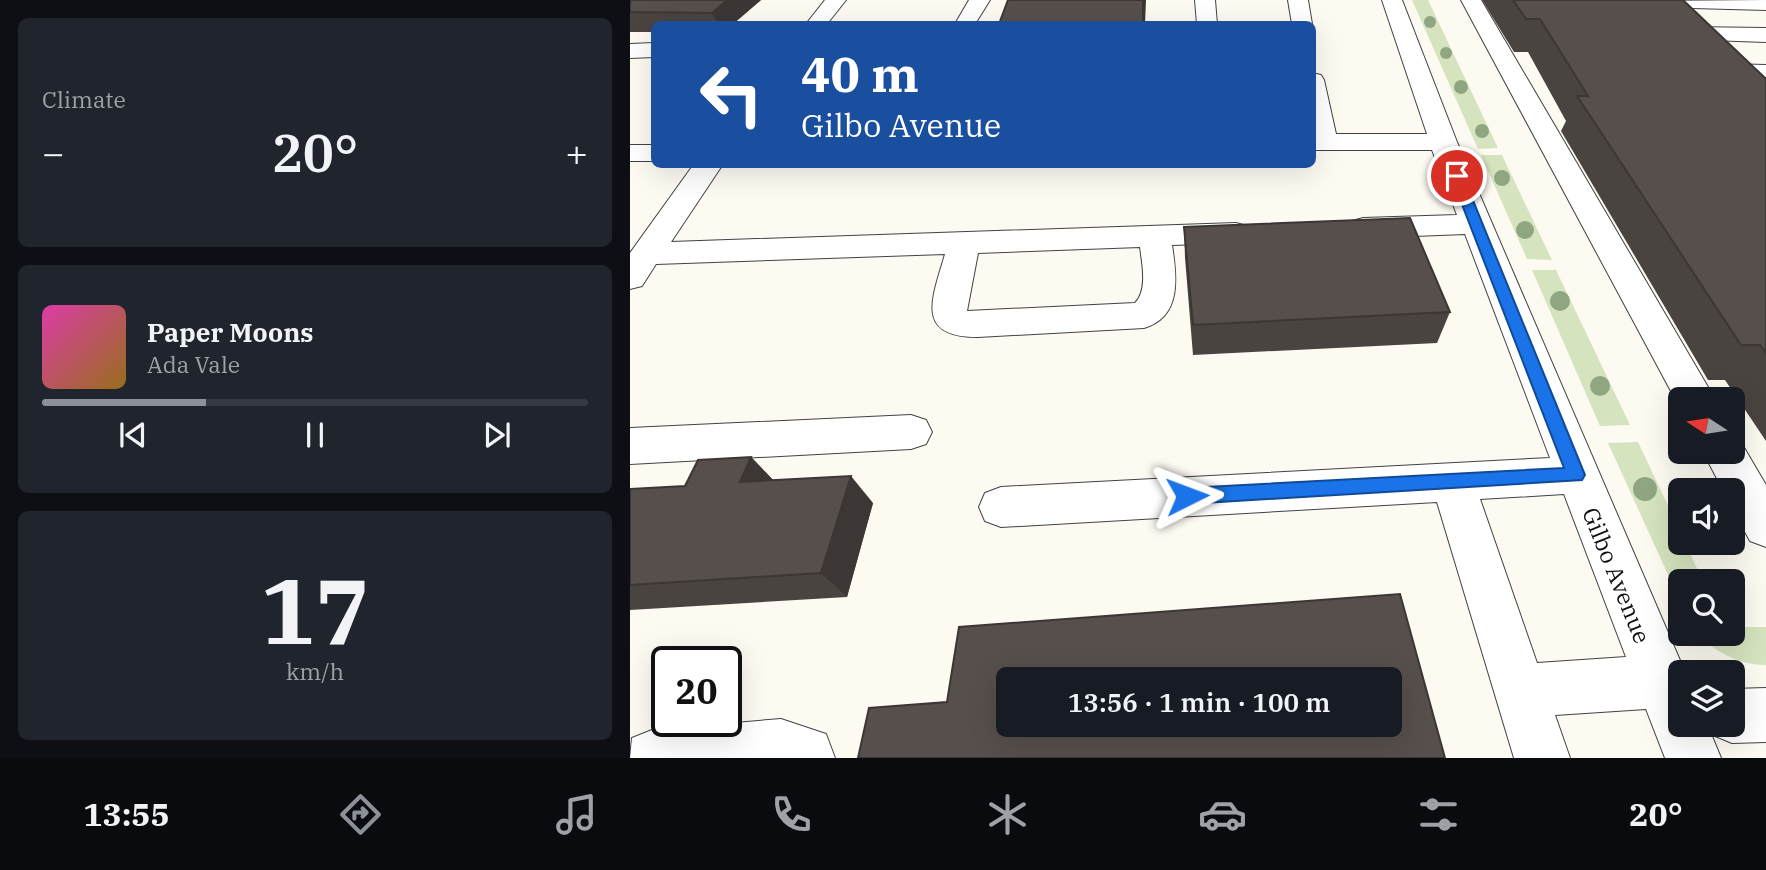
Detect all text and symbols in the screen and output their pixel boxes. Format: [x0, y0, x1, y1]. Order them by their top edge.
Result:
text: 40 m [801, 42, 919, 105]
icon: left [686, 49, 777, 140]
text: Climate [42, 84, 126, 114]
text: Gilbo Avenue [801, 104, 1001, 146]
text: 20° [272, 119, 358, 186]
text: − [42, 128, 65, 177]
text: + [565, 128, 588, 177]
pin [1427, 146, 1487, 206]
icon: arrive [1438, 157, 1476, 195]
text: Paper Moons [147, 315, 314, 349]
text: Ada Vale [147, 349, 240, 379]
north arrow [1668, 387, 1745, 464]
map controls [1668, 387, 1745, 737]
icon: previous [114, 416, 152, 454]
icon: pause [296, 416, 334, 454]
icon: next [478, 416, 516, 454]
position arrow [1150, 459, 1224, 533]
button: sound [1668, 478, 1745, 555]
street label: Gilbo Avenue [1576, 503, 1658, 647]
text: 17 [260, 551, 370, 669]
button: search [1668, 569, 1745, 646]
speed limit sign: 20 [651, 646, 742, 737]
text: km/h [286, 656, 344, 686]
button: layers [1668, 660, 1745, 737]
text: 13:56 · 1 min · 100 m [1068, 685, 1330, 719]
icon: directions [336, 790, 385, 839]
icon: music [552, 790, 601, 839]
icon: phone [767, 790, 816, 839]
icon: climate [983, 790, 1032, 839]
icon: car [1198, 790, 1247, 839]
icon: filters [1414, 790, 1463, 839]
text: 13:55 [83, 793, 170, 835]
text: 20° [1629, 793, 1683, 835]

